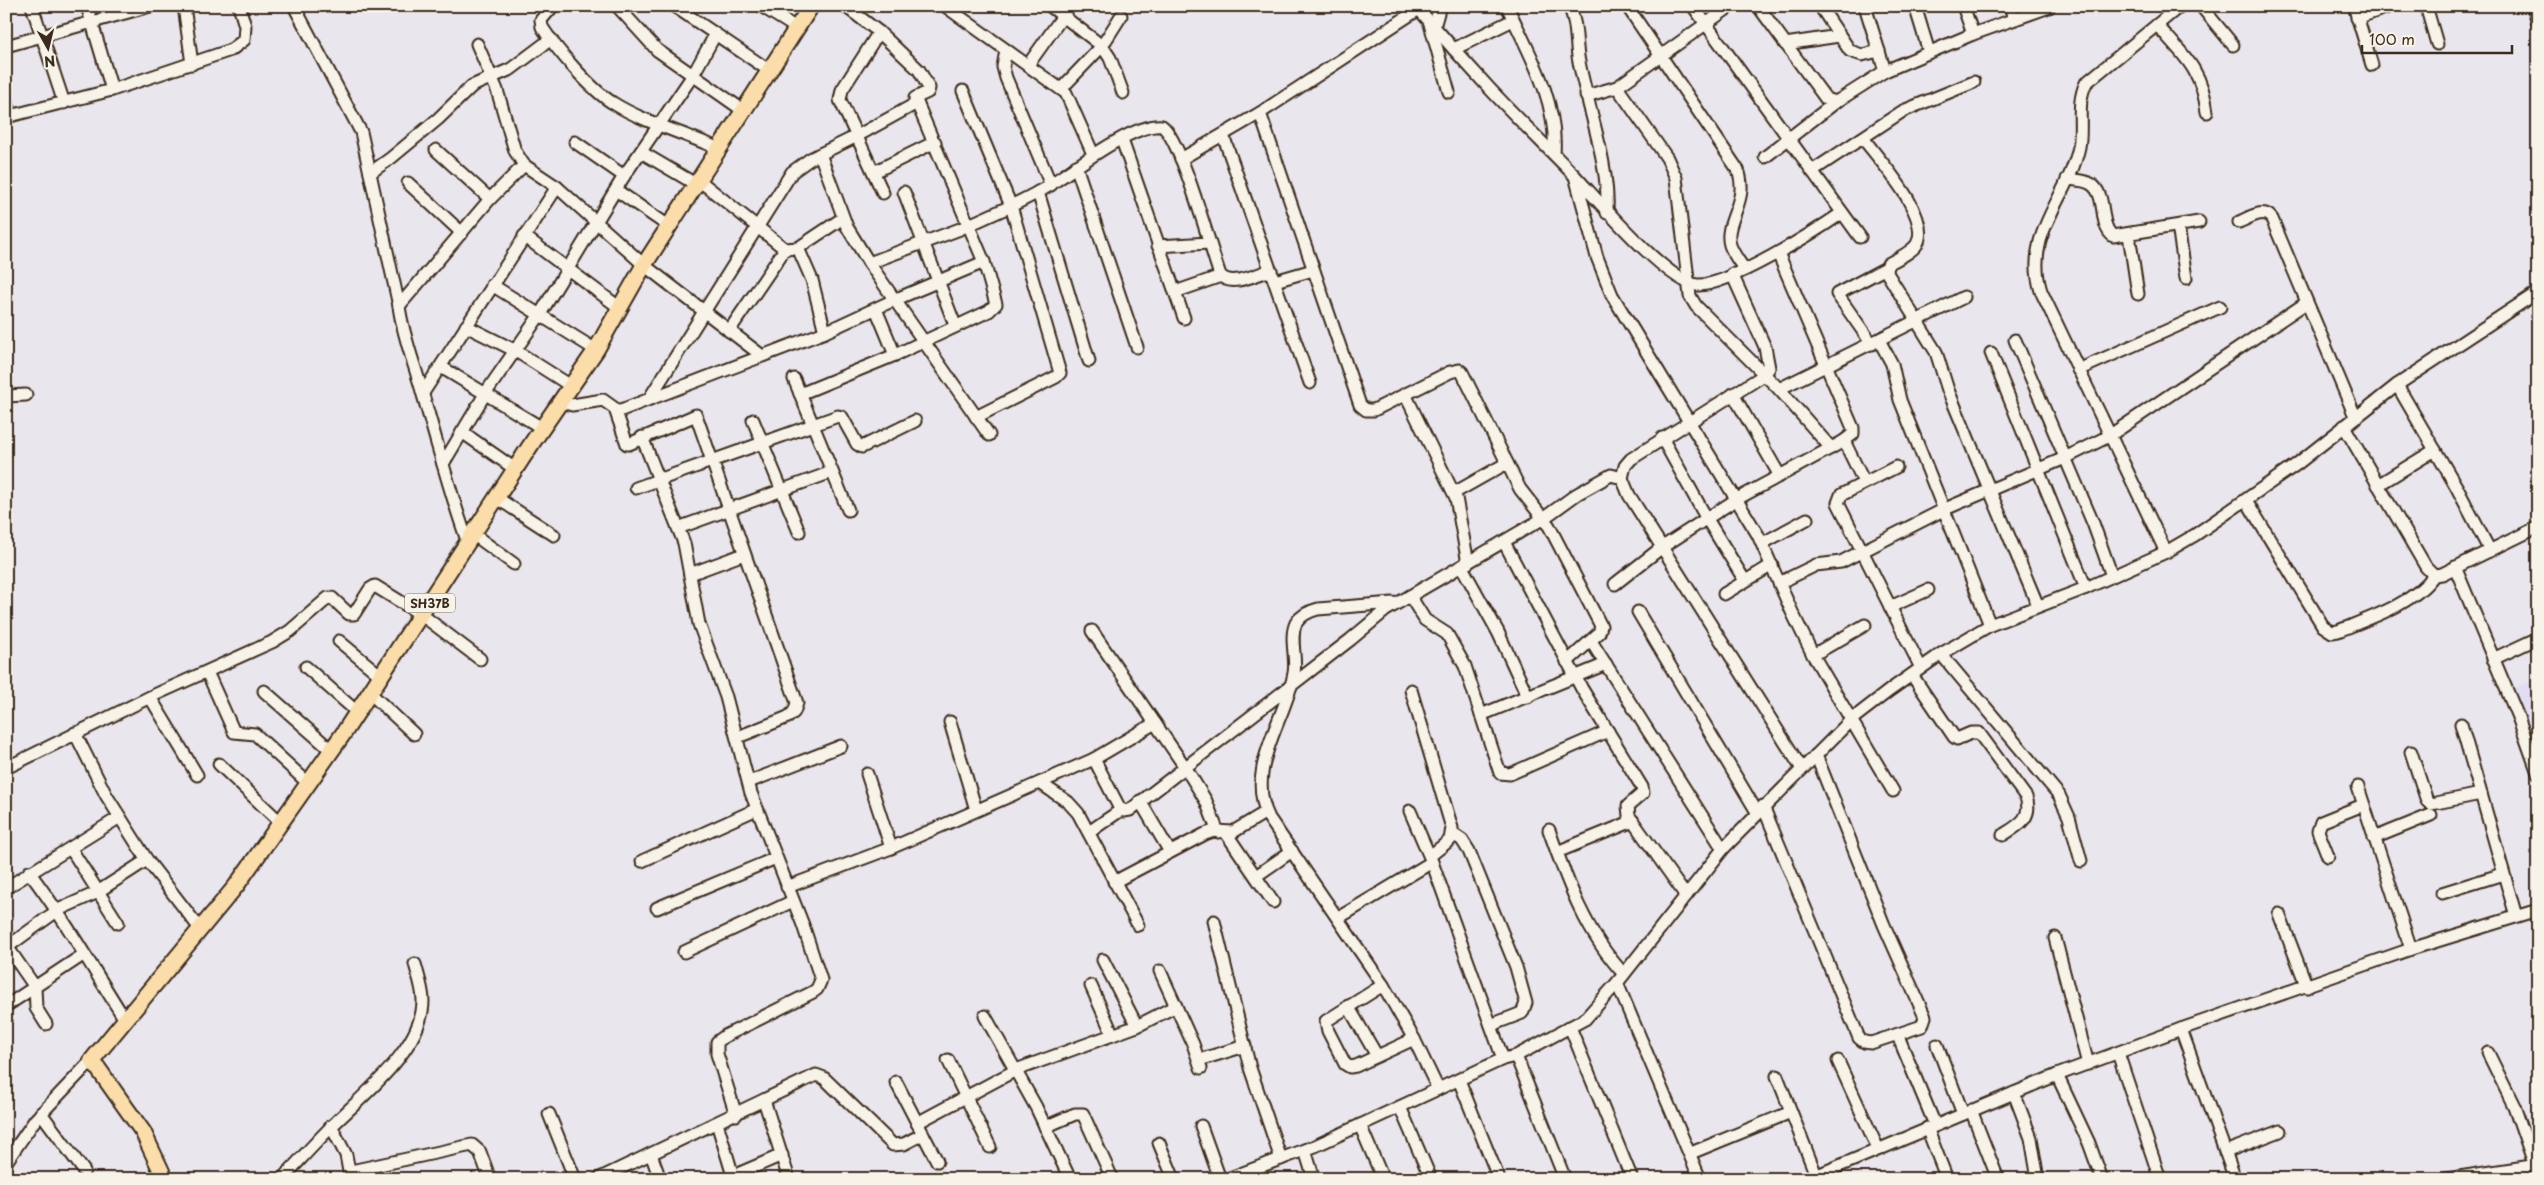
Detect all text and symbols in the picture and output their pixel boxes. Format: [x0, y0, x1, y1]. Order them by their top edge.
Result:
north arrow [22, 22, 72, 72]
scale bar [2362, 22, 2512, 54]
text: 100 m [2369, 27, 2415, 50]
text: N [43, 50, 57, 73]
road number: SH37B [405, 594, 455, 612]

